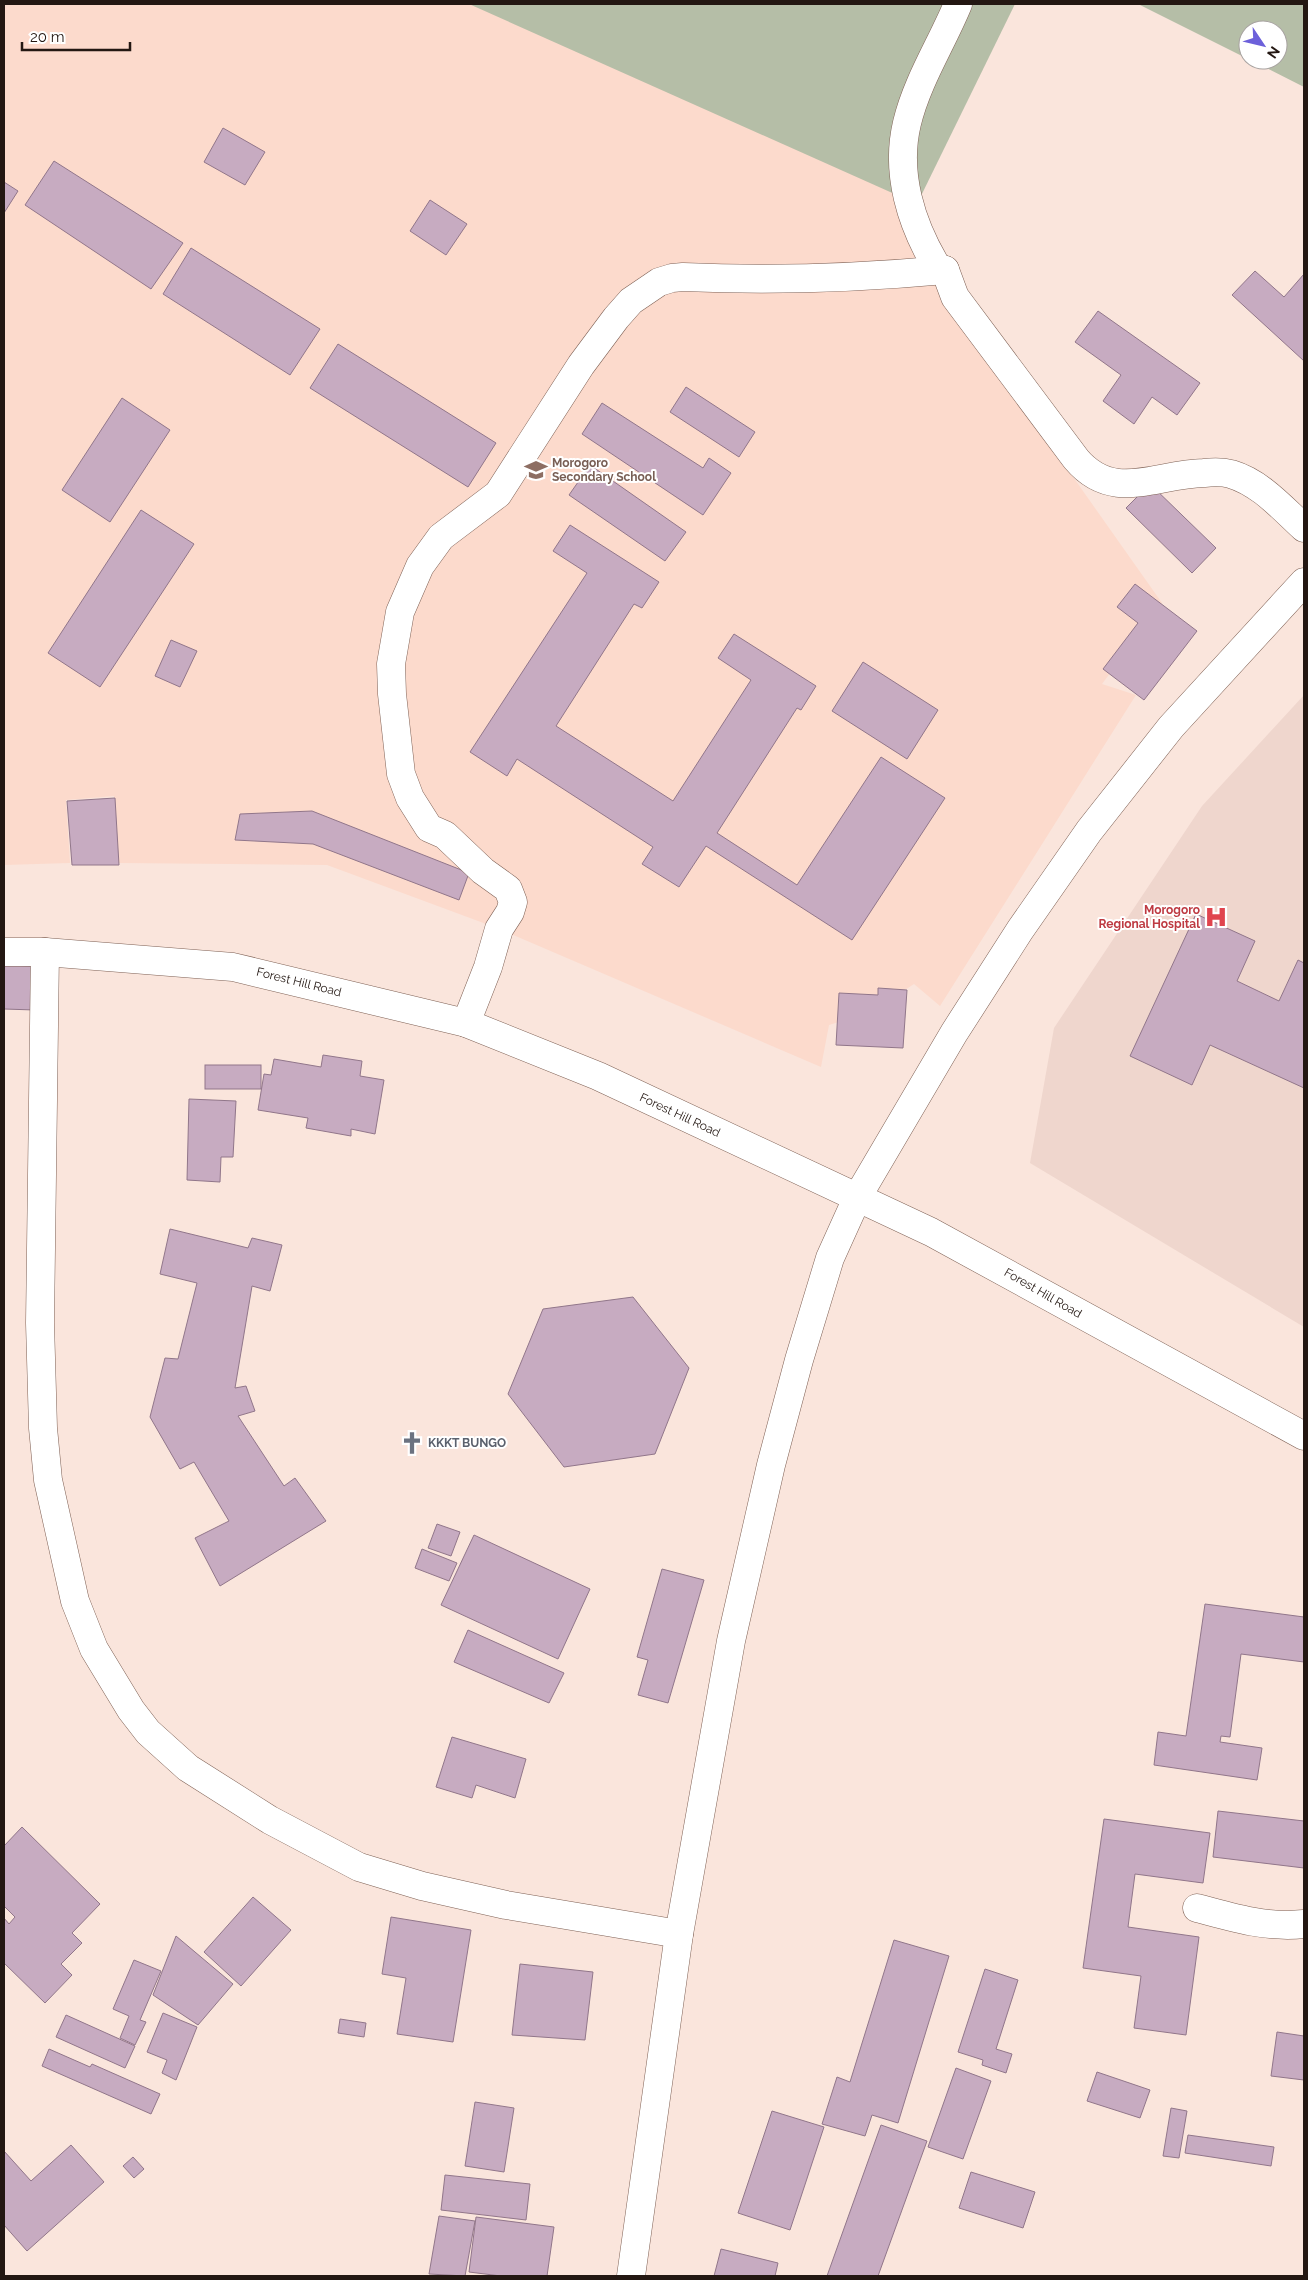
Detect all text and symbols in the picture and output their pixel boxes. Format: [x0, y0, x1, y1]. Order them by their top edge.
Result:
scale bar [22, 20, 130, 52]
north arrow [1238, 20, 1288, 70]
text: 20 m [30, 28, 65, 46]
text: N [1264, 43, 1283, 61]
place label: Morogoro Secondary School [552, 456, 656, 484]
school or university icon: Morogoro Secondary School [523, 457, 549, 483]
place label: Morogoro Regional Hospital [1099, 903, 1200, 931]
hospital icon: Morogoro Regional Hospital [1203, 904, 1229, 930]
street label: Forest Hill Road [255, 965, 343, 999]
street label: Forest Hill Road [638, 1090, 722, 1140]
street label: Forest Hill Road [1002, 1265, 1084, 1321]
church icon: KKKT BUNGO [399, 1430, 425, 1456]
place label: KKKT BUNGO [428, 1436, 506, 1450]

